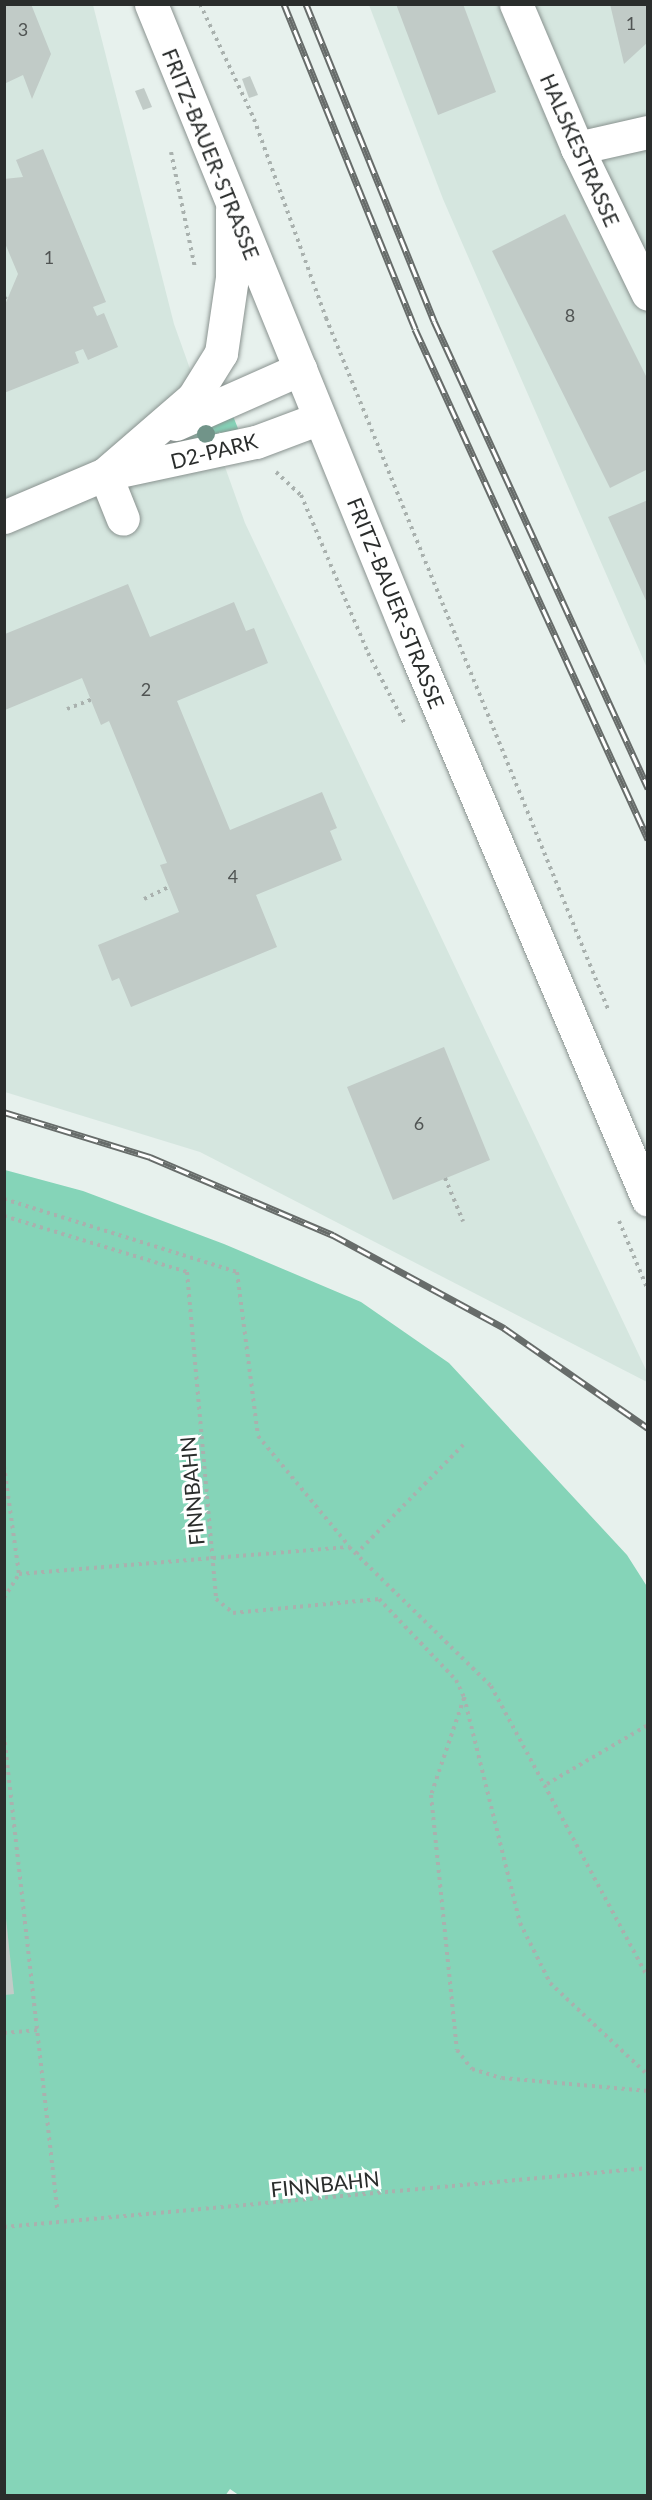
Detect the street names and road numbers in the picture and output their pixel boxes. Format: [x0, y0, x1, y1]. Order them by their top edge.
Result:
street label: FRITZ-BAUER-STRASSE [157, 45, 265, 263]
street label: HALSKESTRASSE [535, 70, 625, 230]
street label: D2-PARK [168, 428, 260, 474]
street label: FRITZ-BAUER-STRASSE [342, 494, 450, 712]
street label: FINNBAHN [175, 1435, 209, 1547]
street label: FINNBAHN [269, 2166, 381, 2202]

